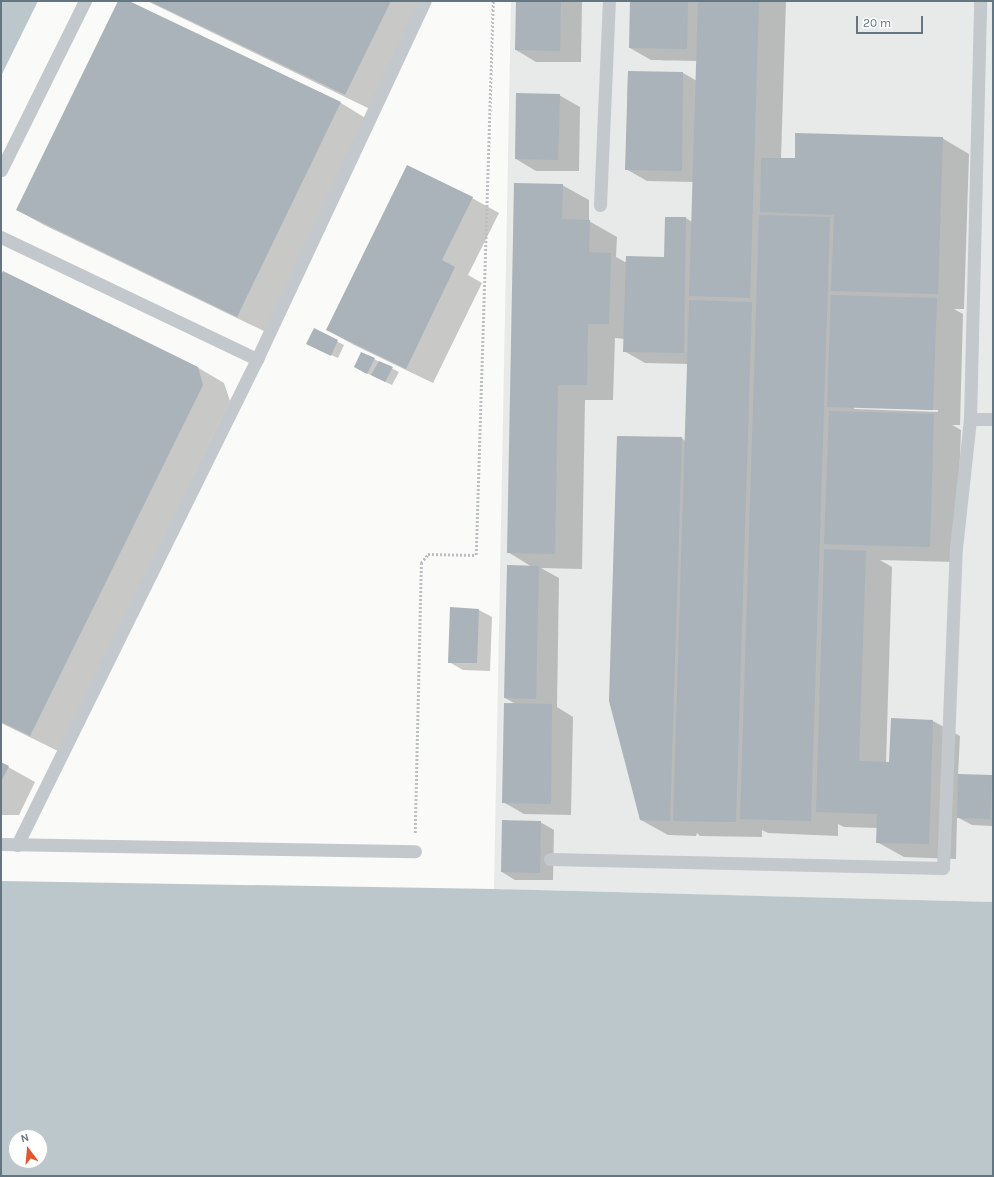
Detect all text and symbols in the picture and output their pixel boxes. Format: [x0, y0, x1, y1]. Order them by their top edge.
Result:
scale bar [858, 8, 925, 34]
text: 20 m [863, 16, 891, 30]
north arrow [8, 1129, 48, 1169]
text: N [19, 1131, 30, 1145]

